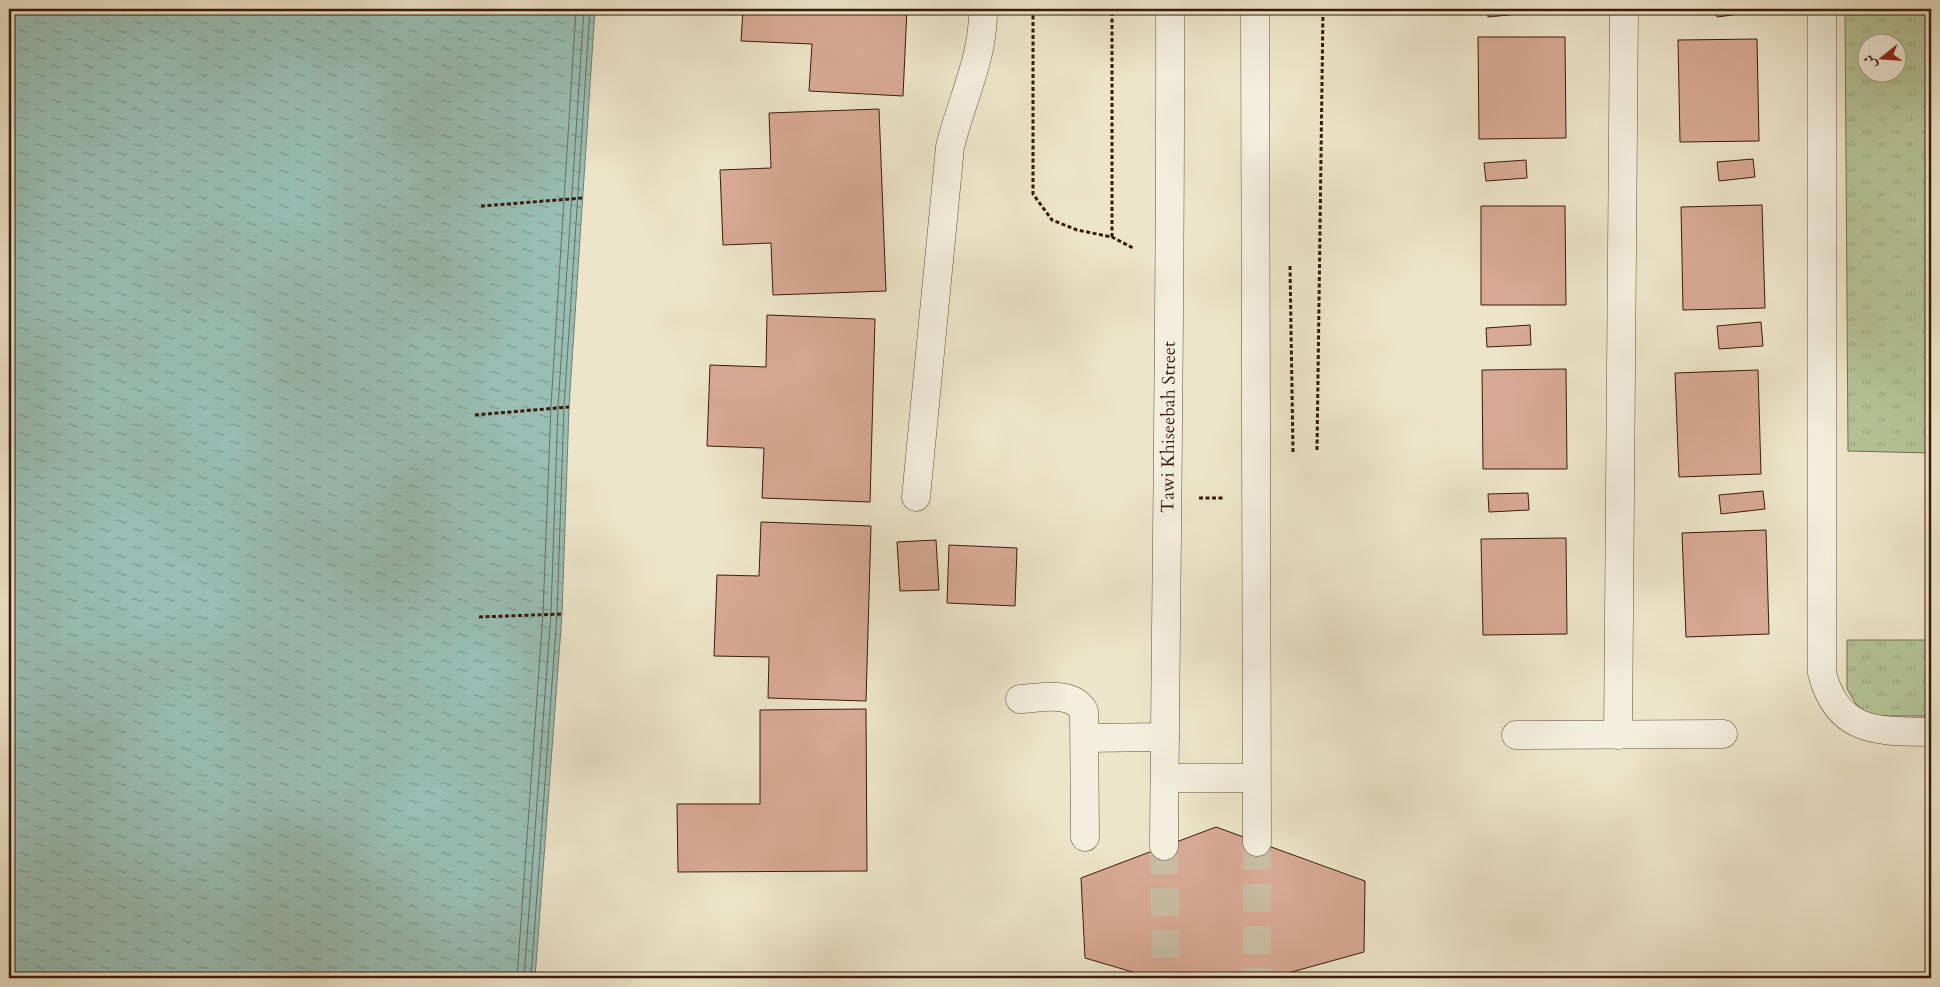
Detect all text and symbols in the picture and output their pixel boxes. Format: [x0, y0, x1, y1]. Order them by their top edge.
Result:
north arrow [1858, 32, 1908, 82]
text: ش [1859, 52, 1881, 71]
street label: Tawi Khiseebah Street [1155, 341, 1181, 513]

